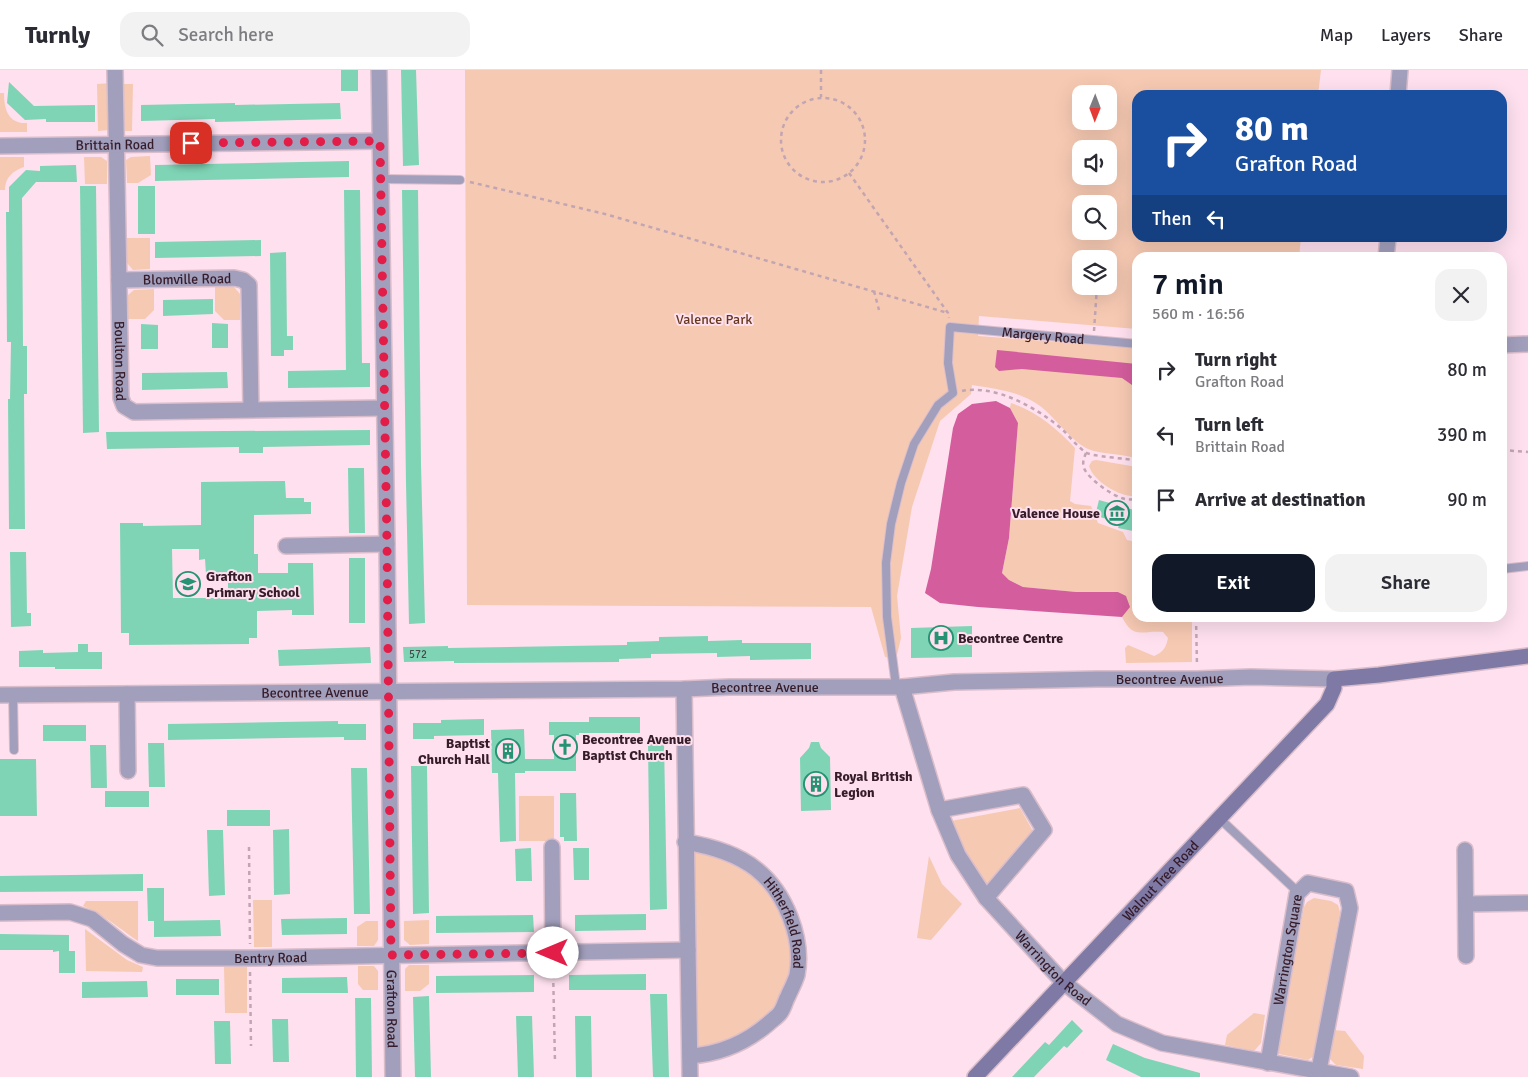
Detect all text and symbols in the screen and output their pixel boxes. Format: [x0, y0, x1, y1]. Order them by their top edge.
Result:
search box [120, 12, 470, 57]
text: Turnly [25, 20, 90, 50]
icon: search [138, 21, 166, 49]
text: Search here [178, 23, 274, 47]
text: Map [1320, 24, 1353, 46]
text: Layers [1381, 24, 1431, 46]
text: Share [1459, 24, 1503, 46]
north arrow [1072, 85, 1118, 130]
map controls [1072, 85, 1117, 295]
text: 80 m [1235, 107, 1309, 150]
icon: right [1152, 110, 1217, 175]
pin [170, 122, 212, 164]
icon: arrive [177, 129, 205, 157]
street label: Brittain Road [75, 135, 155, 154]
button: sound [1072, 140, 1117, 185]
text: Grafton Road [1235, 150, 1358, 177]
button: search [1072, 195, 1117, 240]
icon: left [1202, 205, 1230, 233]
text: Then [1152, 207, 1192, 231]
button: layers [1072, 250, 1117, 295]
text: 7 min [1152, 266, 1224, 303]
button: close [1435, 269, 1487, 321]
street label: Blomville Road [142, 270, 232, 288]
text: 560 m · 16:56 [1152, 304, 1245, 324]
park label: Valence Park [676, 311, 752, 328]
street label: Boulton Road [111, 321, 130, 401]
street label: Margery Road [1001, 323, 1085, 348]
text: Turn right [1195, 348, 1277, 372]
icon: right [1152, 356, 1180, 384]
text: 80 m [1447, 358, 1487, 382]
text: Grafton Road [1195, 372, 1284, 392]
text: Turn left [1195, 413, 1264, 437]
icon: left [1152, 421, 1180, 449]
text: 390 m [1437, 423, 1487, 447]
text: Brittain Road [1195, 437, 1285, 457]
icon: arrive [1152, 486, 1180, 514]
text: Arrive at destination [1195, 488, 1366, 512]
text: 90 m [1447, 488, 1487, 512]
museum icon: Valence House [1104, 500, 1130, 526]
place label: Valence House [1012, 505, 1100, 522]
button: Exit [1152, 554, 1315, 612]
button: Share [1325, 554, 1487, 612]
place label: Grafton Primary School [206, 568, 300, 601]
school or university icon: Grafton Primary School [175, 571, 201, 597]
hospital icon: Becontree Centre [928, 625, 954, 651]
place label: Becontree Centre [958, 630, 1063, 647]
house number: 572 [409, 648, 427, 661]
street label: Becontree Avenue [1116, 670, 1224, 688]
street label: Becontree Avenue [711, 679, 819, 696]
street label: Becontree Avenue [261, 683, 369, 701]
place label: Becontree Avenue Baptist Church [582, 731, 691, 764]
church icon: Becontree Avenue Baptist Church [552, 734, 578, 760]
place label: Baptist Church Hall [418, 735, 491, 768]
building icon: Baptist Church Hall [495, 738, 521, 764]
place label: Royal British Legion [834, 768, 913, 801]
building icon: Royal British Legion [803, 771, 829, 797]
street label: Walnut Tree Road [1118, 837, 1202, 924]
street label: Hitherfield Road [760, 873, 807, 969]
street label: Warrington Square [1270, 893, 1305, 1007]
position arrow [526, 926, 578, 978]
street label: Warrington Road [1012, 927, 1095, 1009]
street label: Bentry Road [234, 948, 307, 967]
street label: Grafton Road [383, 970, 401, 1048]

